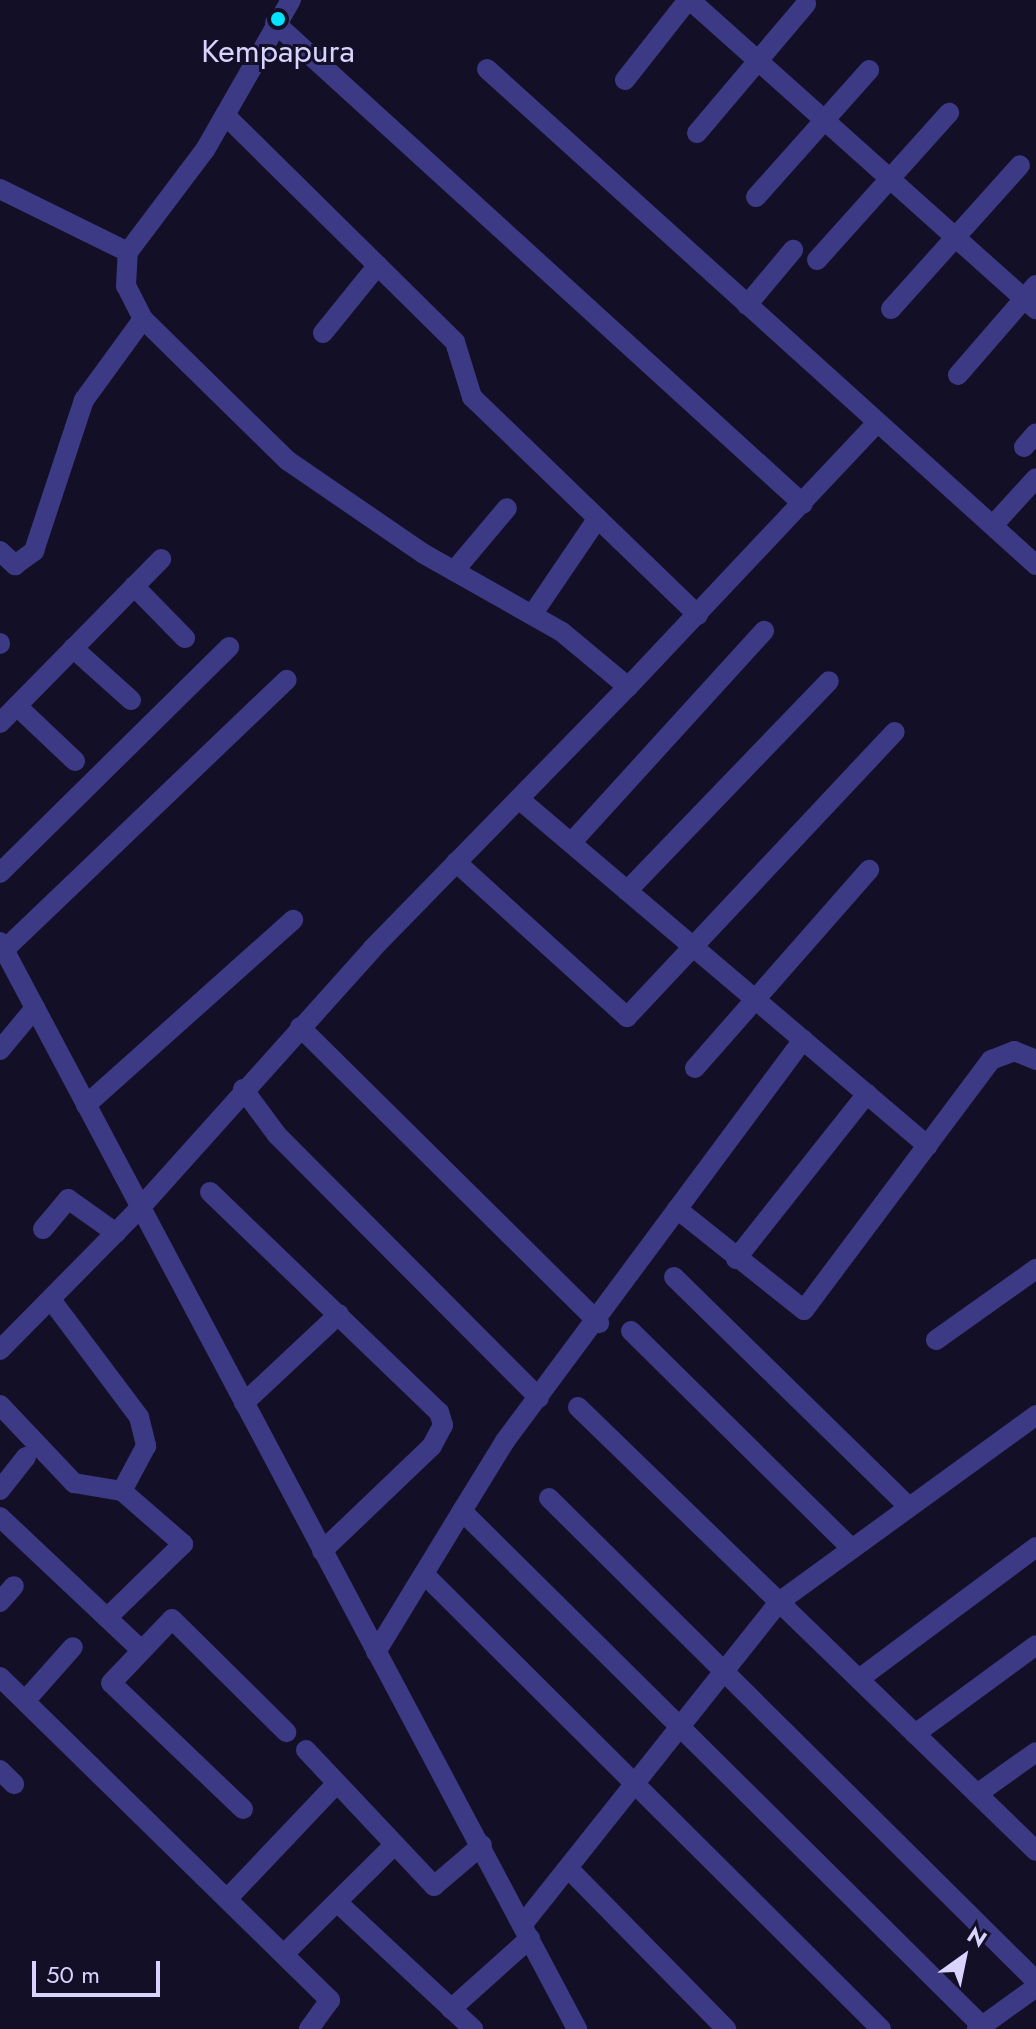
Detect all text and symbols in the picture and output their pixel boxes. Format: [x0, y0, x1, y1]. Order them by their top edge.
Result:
marker: Kempapura [269, 10, 287, 28]
place label: Kempapura [201, 32, 355, 70]
north arrow [924, 1917, 1004, 1997]
text: N [961, 1919, 993, 1955]
scale bar [36, 1945, 164, 1995]
text: 50 m [46, 1957, 100, 1992]

